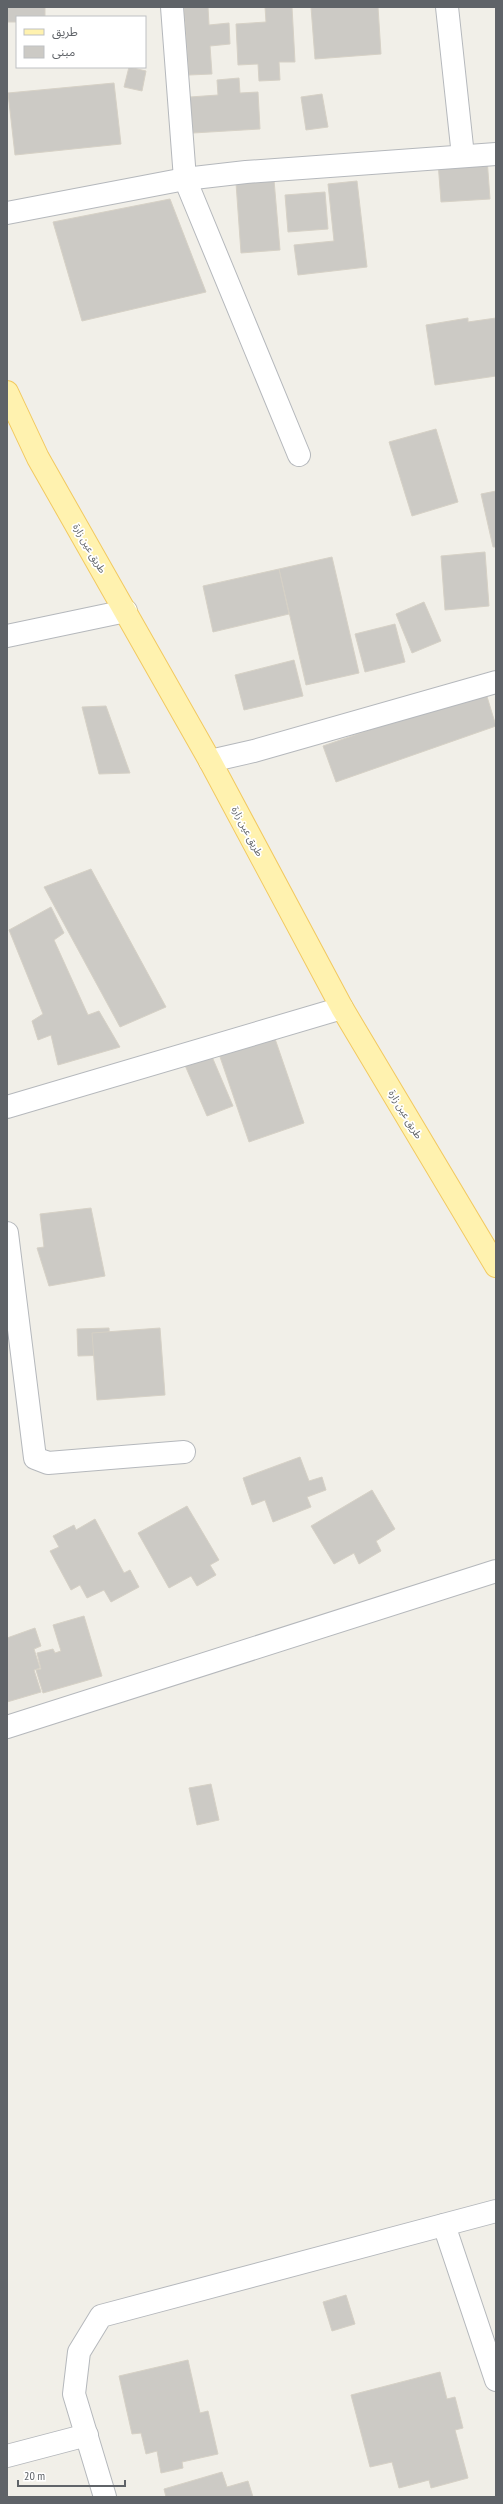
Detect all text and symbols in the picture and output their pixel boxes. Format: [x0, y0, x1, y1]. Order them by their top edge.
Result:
legend [16, 16, 146, 68]
text: طريق [52, 24, 78, 40]
text: مبنى [52, 44, 75, 59]
street label: طريق عين زارة [70, 521, 109, 575]
street label: طريق عين زارة [229, 804, 266, 859]
street label: طريق عين زارة [386, 1087, 425, 1141]
scale bar [18, 2462, 125, 2488]
text: 20 m [24, 2468, 45, 2483]

